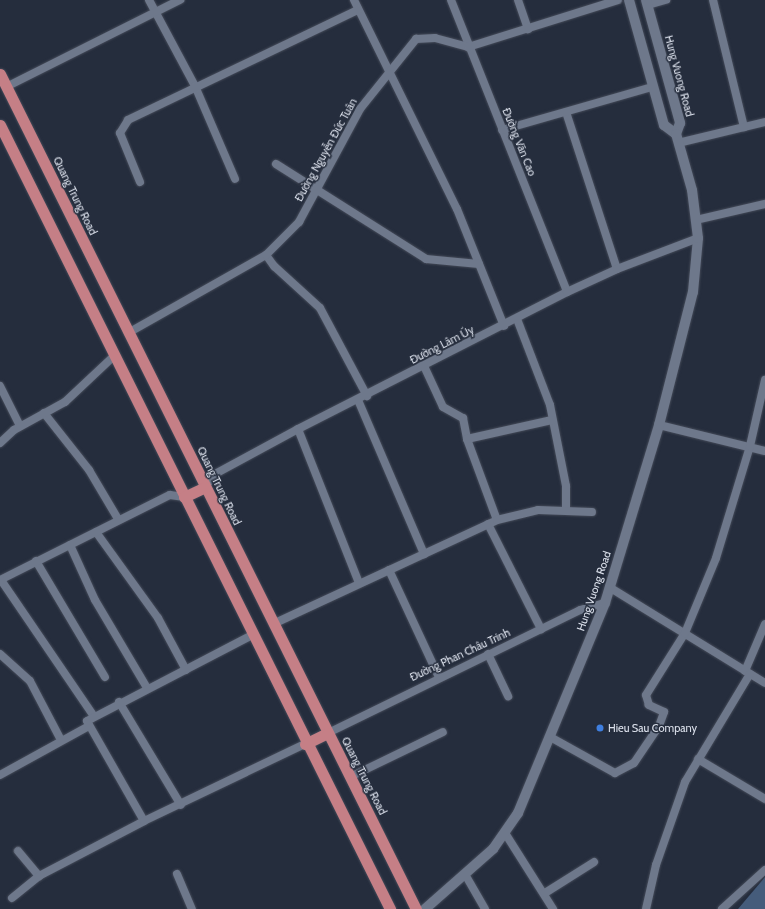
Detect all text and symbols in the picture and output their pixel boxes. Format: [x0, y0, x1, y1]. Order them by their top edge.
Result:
street label: Hung Vuong Road [662, 34, 696, 118]
street label: Đường Nguyễn Đức Tuân [292, 96, 360, 204]
street label: Đường Văn Cao [499, 106, 539, 178]
street label: Quang Trung Road [50, 155, 100, 237]
street label: Đường Lâm Úy [408, 323, 476, 367]
street label: Quang Trung Road [194, 445, 244, 527]
street label: Hung Vuong Road [574, 549, 614, 633]
street label: Đường Phan Châu Trinh [408, 626, 512, 684]
place label: Hieu Sau Company [608, 721, 697, 735]
marker: Hieu Sau Company [595, 723, 605, 733]
street label: Quang Trung Road [339, 735, 389, 817]

